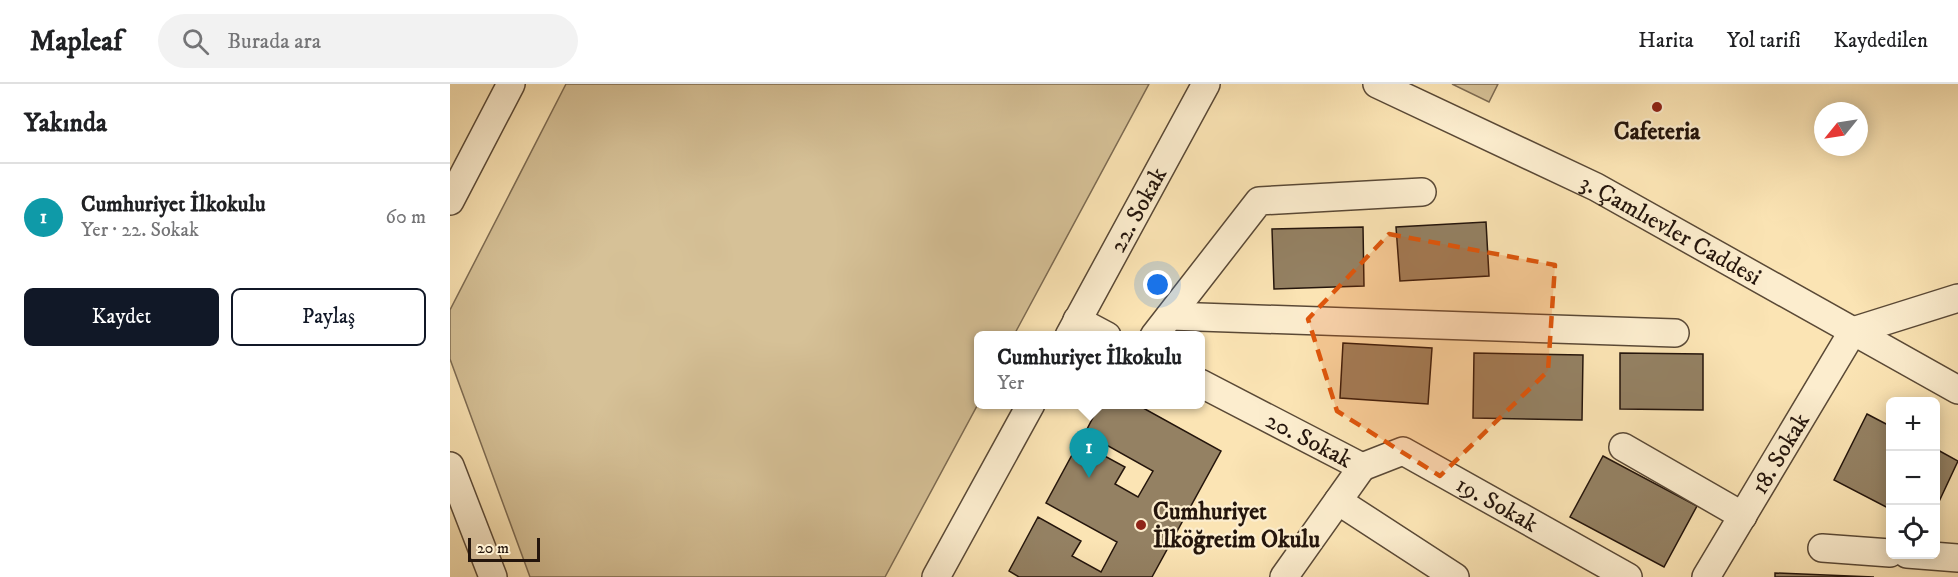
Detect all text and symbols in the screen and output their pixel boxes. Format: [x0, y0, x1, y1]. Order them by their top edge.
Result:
search box [158, 14, 578, 68]
text: Mapleaf [30, 24, 122, 59]
icon: search [179, 25, 212, 58]
text: Burada ara [227, 28, 321, 55]
text: Harita [1638, 28, 1694, 54]
text: Yol tarifi [1727, 28, 1801, 54]
text: Kaydedilen [1834, 28, 1928, 54]
marker: Cafeteria [1650, 100, 1664, 114]
north arrow [1814, 102, 1868, 156]
text: Yakında [24, 107, 107, 140]
place label: Cafeteria [1614, 117, 1701, 147]
street label: 22. Sokak [1103, 162, 1174, 258]
street label: 3. Çamlıevler Caddesi [1575, 168, 1766, 293]
text: Cumhuriyet İlkokulu [81, 191, 266, 218]
text: 1 [40, 205, 47, 230]
text: 60 m [386, 205, 426, 230]
text: Yer · 22. Sokak [81, 218, 199, 243]
your location [1143, 270, 1172, 299]
button: Kaydet [24, 288, 219, 346]
button: Paylaş [231, 288, 426, 346]
popup [974, 331, 1205, 409]
text: Cumhuriyet İlkokulu [997, 344, 1182, 371]
text: Yer [997, 371, 1024, 396]
map controls [1886, 397, 1940, 559]
button: + [1886, 397, 1940, 451]
street label: 20. Sokak [1260, 406, 1357, 475]
street label: 18. Sokak [1745, 408, 1817, 500]
pin: 1 [1070, 428, 1108, 478]
button: − [1886, 451, 1940, 505]
street label: 19. Sokak [1450, 470, 1543, 540]
place label: Cumhuriyet İlköğretim Okulu [1153, 497, 1320, 555]
button: locate [1886, 505, 1940, 559]
marker: Cumhuriyet İlköğretim Okulu [1134, 518, 1148, 532]
scale bar [468, 535, 540, 562]
text: 20 m [477, 538, 509, 558]

